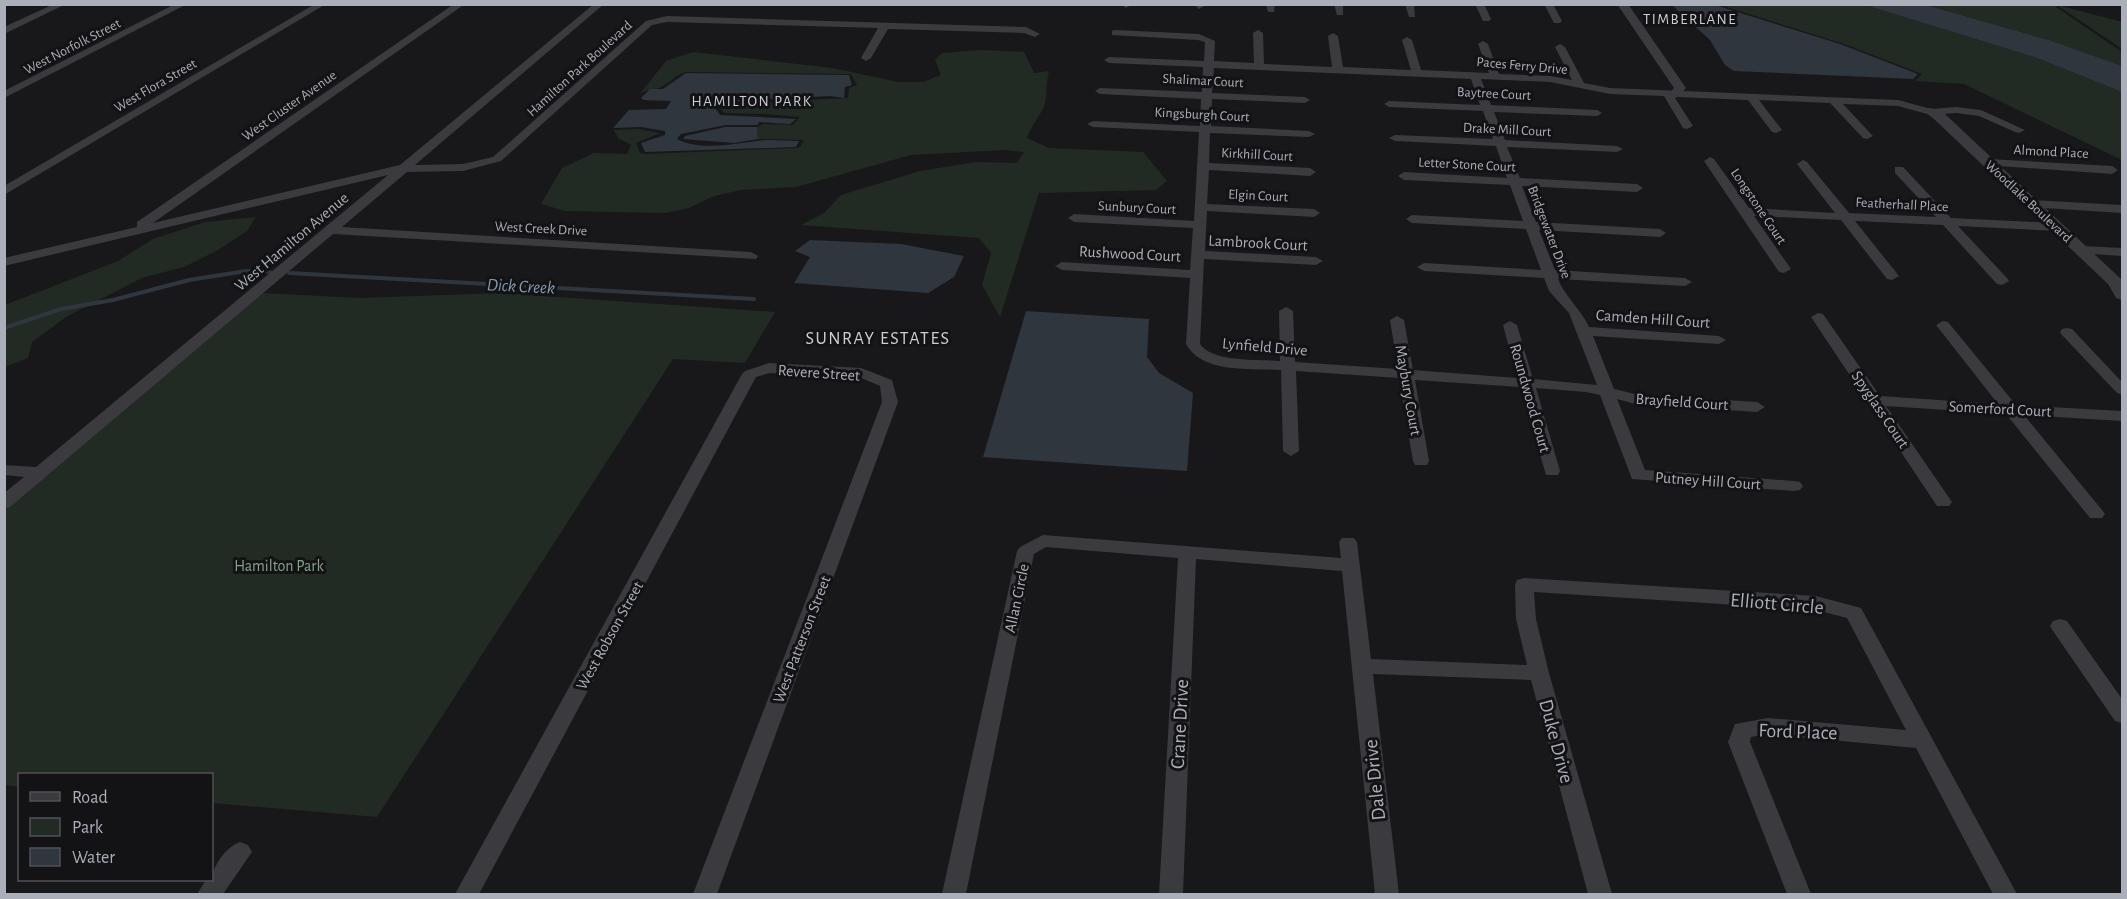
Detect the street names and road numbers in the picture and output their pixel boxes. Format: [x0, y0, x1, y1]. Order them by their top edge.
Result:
street label: West Norfolk Street [22, 16, 124, 77]
street label: Hamilton Park Boulevard [525, 18, 635, 119]
street label: Paces Ferry Drive [1476, 55, 1568, 77]
street label: West Flora Street [112, 56, 200, 115]
street label: West Cluster Avenue [240, 68, 339, 144]
street label: Shalimar Court [1162, 72, 1244, 90]
street label: Baytree Court [1457, 85, 1532, 103]
street label: Kingsburgh Court [1154, 106, 1250, 125]
street label: Drake Mill Court [1462, 121, 1552, 139]
street label: Almond Place [2013, 143, 2089, 161]
street label: Kirkhill Court [1221, 146, 1294, 164]
street label: Letter Stone Court [1418, 155, 1517, 175]
street label: Woodlake Boulevard [1982, 158, 2074, 245]
street label: Longstone Court [1728, 166, 1789, 248]
street label: Bridgewater Drive [1525, 184, 1573, 281]
street label: Elgin Court [1228, 187, 1289, 205]
street label: West Hamilton Avenue [232, 190, 352, 294]
street label: Featherhall Place [1855, 196, 1949, 214]
street label: Sunbury Court [1098, 199, 1177, 217]
street label: West Creek Drive [494, 220, 588, 238]
street label: Lambrook Court [1208, 232, 1308, 254]
street label: Rushwood Court [1079, 243, 1181, 265]
street label: Camden Hill Court [1595, 307, 1711, 331]
street label: Lynfield Drive [1221, 335, 1308, 360]
street label: Roundwood Court [1507, 342, 1553, 454]
street label: Maybury Court [1391, 344, 1424, 437]
street label: Revere Street [777, 362, 861, 384]
street label: Spyglass Court [1848, 368, 1912, 452]
street label: Brayfield Court [1635, 391, 1729, 414]
street label: Somerford Court [1948, 398, 2052, 420]
street label: Putney Hill Court [1654, 469, 1761, 494]
street label: Allan Circle [1002, 562, 1032, 634]
street label: West Patterson Street [770, 574, 834, 705]
street label: West Robson Street [574, 579, 646, 692]
street label: Elliott Circle [1729, 590, 1824, 618]
street label: Crane Drive [1168, 679, 1192, 769]
street label: Duke Drive [1535, 697, 1577, 785]
street label: Ford Place [1758, 721, 1838, 743]
street label: Dale Drive [1361, 738, 1389, 821]

